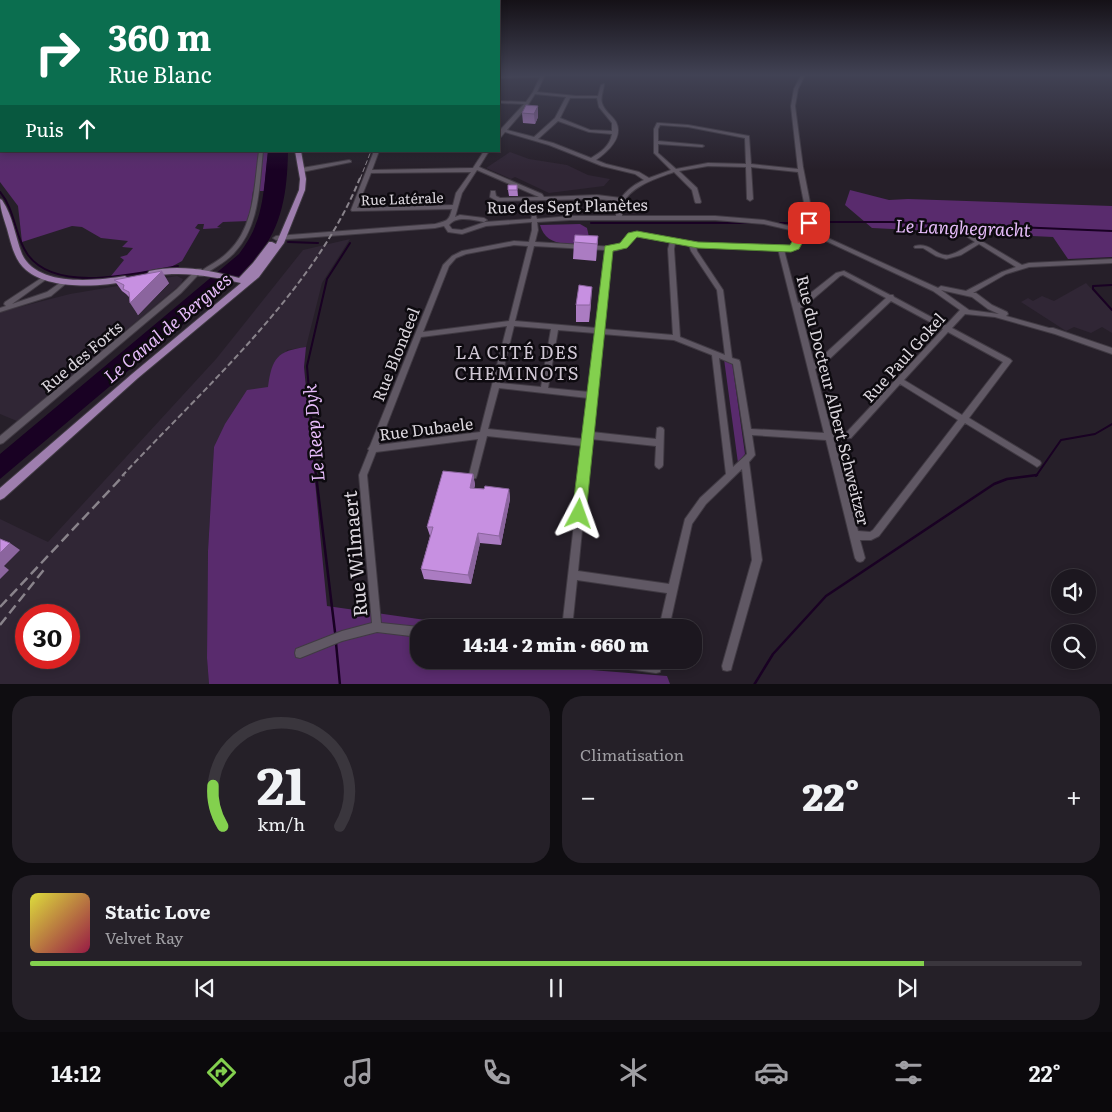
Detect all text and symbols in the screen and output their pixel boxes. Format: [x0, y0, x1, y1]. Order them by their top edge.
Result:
text: 360 m [108, 10, 211, 62]
icon: right [25, 20, 90, 85]
text: Rue Blanc [108, 57, 212, 90]
text: Puis [25, 115, 63, 143]
icon: ahead [73, 115, 101, 143]
street label: Rue Latérale [360, 187, 444, 209]
street label: Rue des Sept Planètes [486, 192, 648, 218]
pin [788, 202, 830, 244]
icon: arrive [795, 209, 823, 237]
water label: Le Langhegracht [895, 211, 1031, 243]
water label: Le Canal de Bergues [97, 265, 237, 389]
street label: Rue du Docteur Albert Schweitzer [791, 272, 877, 528]
street label: Rue Blondeel [365, 303, 425, 405]
street label: Rue Paul Gokel [856, 307, 950, 407]
street label: Rue des Forts [35, 315, 127, 397]
district label: LA CITÉ DES CHEMINOTS [454, 338, 580, 386]
water label: Le Reep Dyk [295, 383, 331, 483]
street label: Rue Dubaele [378, 410, 474, 446]
position arrow [552, 487, 604, 539]
street label: Rue Wilmaert [335, 489, 373, 618]
map controls [1051, 569, 1096, 669]
button: sound [1051, 569, 1096, 614]
speed limit sign: 30 [15, 604, 80, 669]
button: search [1051, 624, 1096, 669]
text: 14:14 · 2 min · 660 m [463, 630, 649, 658]
text: Climatisation [580, 742, 684, 766]
text: 21 [256, 744, 306, 821]
text: 22° [802, 766, 860, 823]
text: − [580, 774, 596, 816]
text: + [1066, 774, 1082, 816]
text: km/h [257, 810, 305, 837]
text: Static Love [105, 897, 210, 925]
text: Velvet Ray [105, 925, 183, 949]
icon: previous [191, 974, 219, 1002]
icon: pause [542, 974, 570, 1002]
icon: next [893, 974, 921, 1002]
icon: directions [204, 1055, 239, 1090]
icon: music [341, 1055, 376, 1090]
icon: phone [479, 1055, 514, 1090]
icon: climate [616, 1055, 651, 1090]
icon: car [754, 1055, 789, 1090]
icon: filters [891, 1055, 926, 1090]
text: 14:12 [51, 1056, 101, 1089]
text: 22° [1029, 1056, 1061, 1089]

